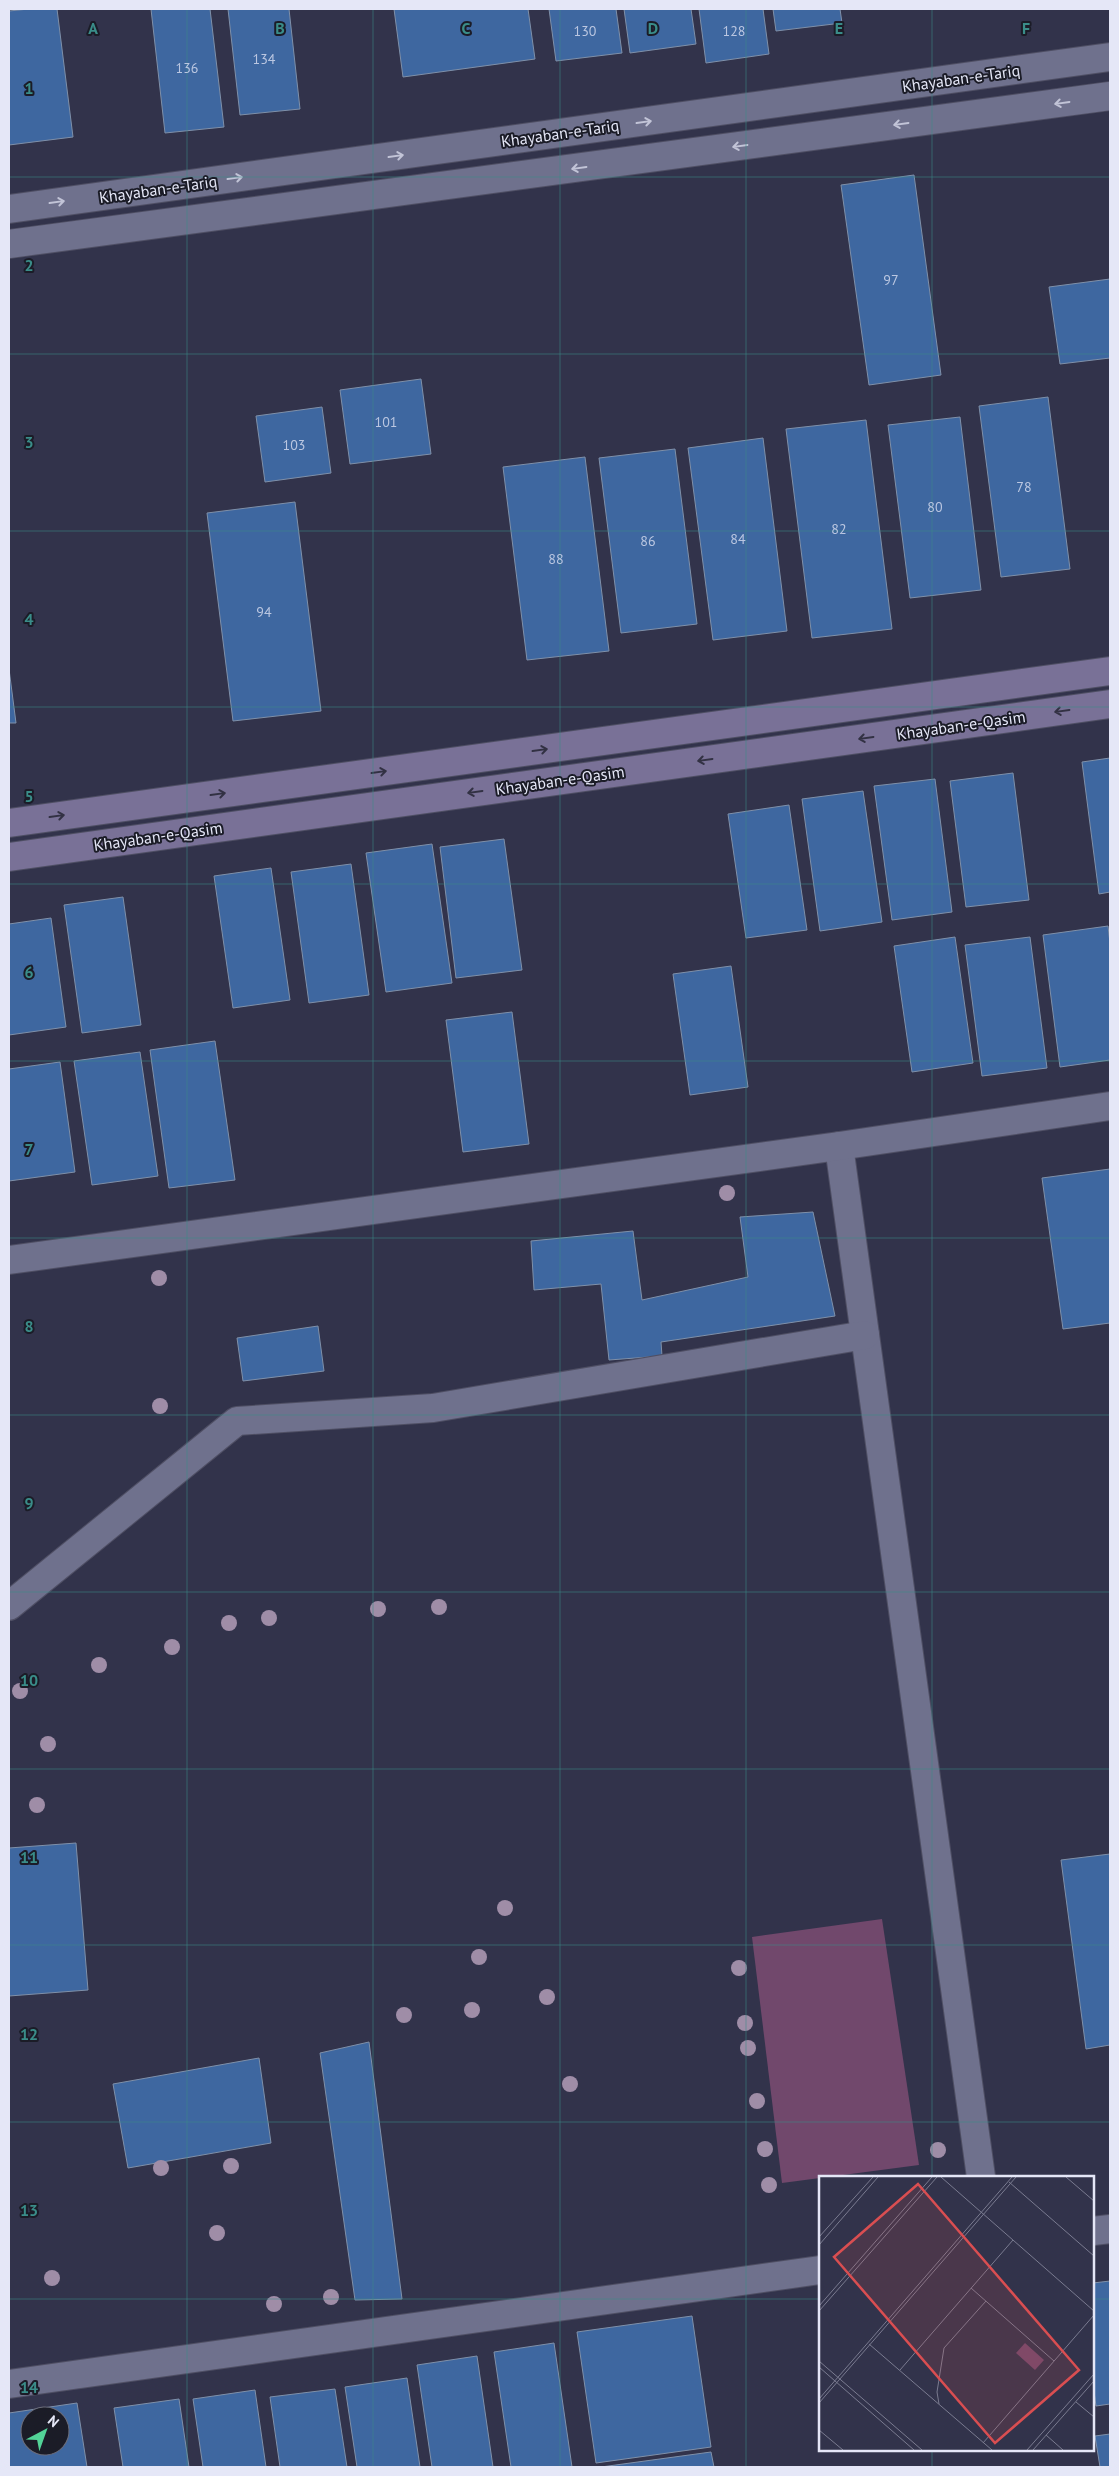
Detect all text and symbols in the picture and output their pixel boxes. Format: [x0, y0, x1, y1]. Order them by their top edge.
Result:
text: A [88, 18, 98, 38]
text: B [275, 18, 285, 38]
text: C [462, 18, 471, 38]
text: D [648, 18, 658, 38]
text: E [835, 18, 843, 38]
text: F [1022, 18, 1030, 38]
house number: 130 [574, 22, 597, 40]
house number: 128 [723, 22, 745, 40]
house number: 134 [253, 50, 276, 68]
house number: 136 [176, 59, 198, 77]
street label: Khayaban-e-Tariq [901, 60, 1021, 96]
text: 1 [24, 78, 34, 98]
one-way arrow [1054, 98, 1070, 108]
street label: Khayaban-e-Tariq [500, 115, 620, 151]
one-way arrow [636, 116, 652, 126]
one-way arrow [893, 120, 909, 130]
one-way arrow [732, 141, 748, 151]
one-way arrow [388, 151, 404, 161]
one-way arrow [571, 163, 587, 173]
street label: Khayaban-e-Tariq [98, 171, 218, 207]
one-way arrow [227, 173, 243, 183]
one-way arrow [49, 197, 65, 207]
text: 2 [24, 255, 34, 275]
house number: 97 [883, 271, 899, 289]
house number: 101 [375, 413, 397, 431]
text: 3 [24, 432, 34, 452]
house number: 103 [283, 436, 305, 454]
house number: 78 [1016, 478, 1032, 496]
house number: 80 [927, 498, 943, 516]
house number: 82 [831, 520, 847, 538]
house number: 84 [730, 530, 746, 548]
house number: 86 [640, 532, 656, 550]
house number: 88 [548, 550, 564, 568]
house number: 94 [256, 603, 272, 621]
text: 4 [24, 609, 34, 629]
street label: Khayaban-e-Qasim [895, 706, 1027, 744]
one-way arrow [1054, 706, 1070, 716]
one-way arrow [859, 733, 875, 743]
one-way arrow [532, 744, 548, 754]
one-way arrow [698, 755, 714, 765]
street label: Khayaban-e-Qasim [494, 761, 626, 799]
one-way arrow [371, 767, 387, 777]
text: 5 [24, 786, 34, 806]
one-way arrow [467, 787, 483, 797]
one-way arrow [210, 789, 226, 799]
one-way arrow [49, 811, 65, 821]
street label: Khayaban-e-Qasim [92, 817, 224, 855]
text: 6 [24, 962, 34, 982]
text: 7 [24, 1139, 34, 1159]
text: 8 [24, 1316, 34, 1336]
text: 9 [24, 1493, 34, 1513]
text: 10 [20, 1670, 38, 1690]
text: 11 [20, 1847, 38, 1867]
text: 12 [20, 2024, 38, 2044]
inset map [819, 2176, 1094, 2451]
text: 13 [20, 2200, 38, 2220]
text: 14 [20, 2377, 38, 2397]
north arrow [20, 2406, 70, 2456]
text: N [44, 2411, 63, 2431]

